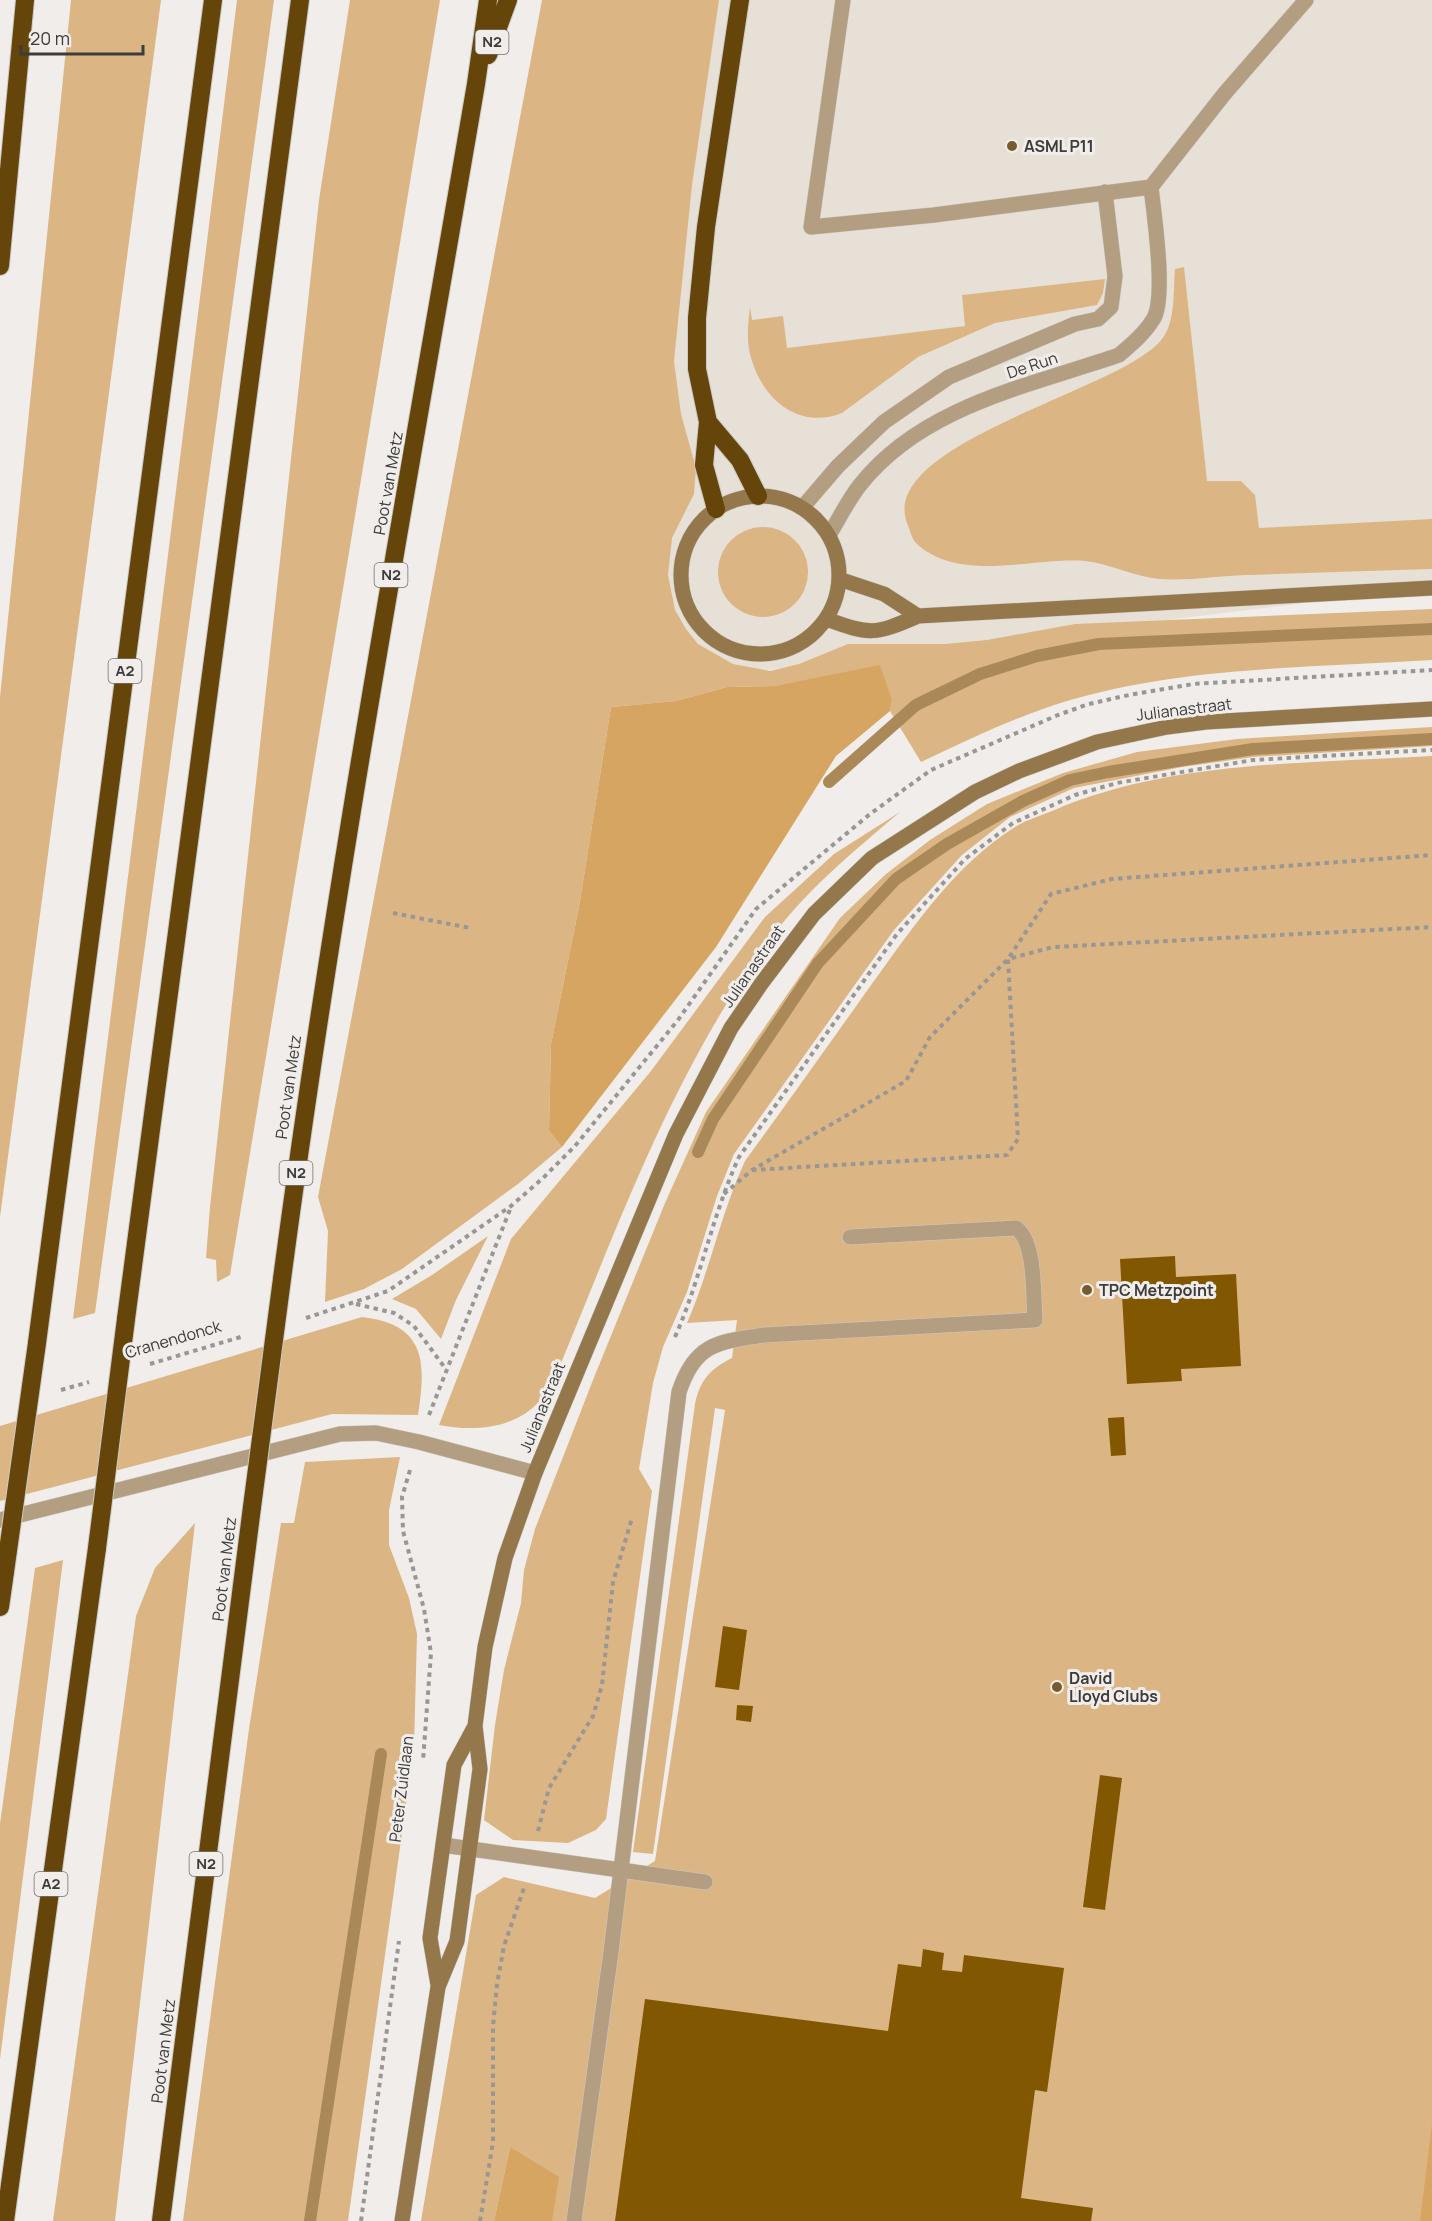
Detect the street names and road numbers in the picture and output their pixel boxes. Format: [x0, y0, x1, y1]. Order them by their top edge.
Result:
road number: N2 [476, 30, 508, 54]
street label: De Run [1004, 346, 1060, 384]
street label: Poot van Metz [368, 429, 408, 537]
road number: N2 [374, 563, 408, 587]
road number: A2 [108, 659, 142, 683]
street label: Julianastraat [1135, 692, 1233, 726]
street label: Julianastraat [716, 920, 790, 1012]
street label: Poot van Metz [270, 1033, 306, 1141]
road number: N2 [280, 1161, 312, 1185]
street label: Cranendonck [122, 1314, 225, 1363]
street label: Julianastraat [514, 1358, 570, 1456]
street label: Poot van Metz [207, 1516, 241, 1622]
street label: Peter Zuidlaan [384, 1735, 418, 1843]
road number: N2 [190, 1852, 222, 1876]
road number: A2 [34, 1872, 68, 1896]
street label: Poot van Metz [146, 1998, 180, 2104]

